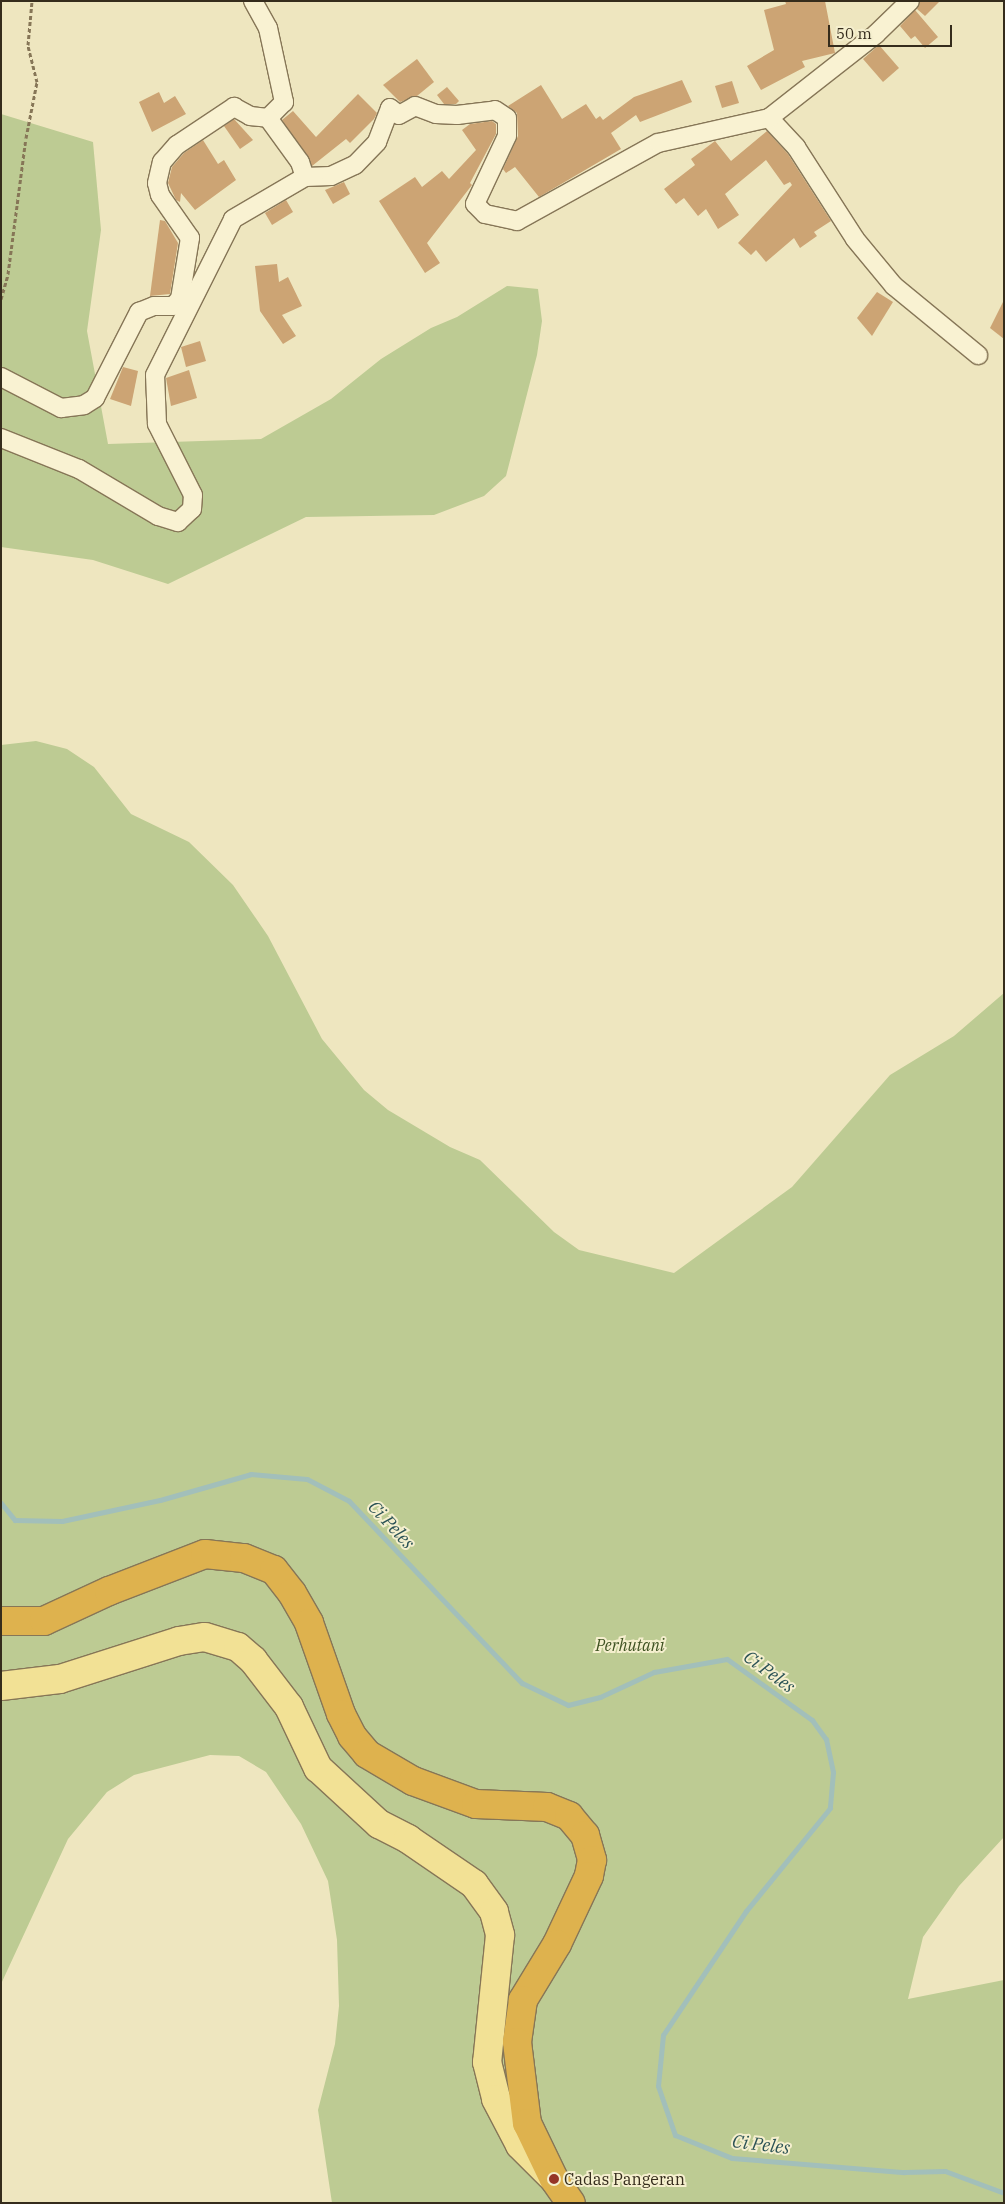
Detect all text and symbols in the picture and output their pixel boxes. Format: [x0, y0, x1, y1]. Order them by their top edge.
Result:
scale bar [830, 15, 954, 47]
text: 50 m [836, 24, 872, 43]
water label: Ci Peles [363, 1496, 419, 1554]
park label: Perhutani [595, 1635, 665, 1655]
water label: Ci Peles [739, 1646, 799, 1698]
water label: Ci Peles [731, 2131, 791, 2159]
place label: Cadas Pangeran [564, 2169, 685, 2189]
marker: Cadas Pangeran [548, 2173, 560, 2185]

